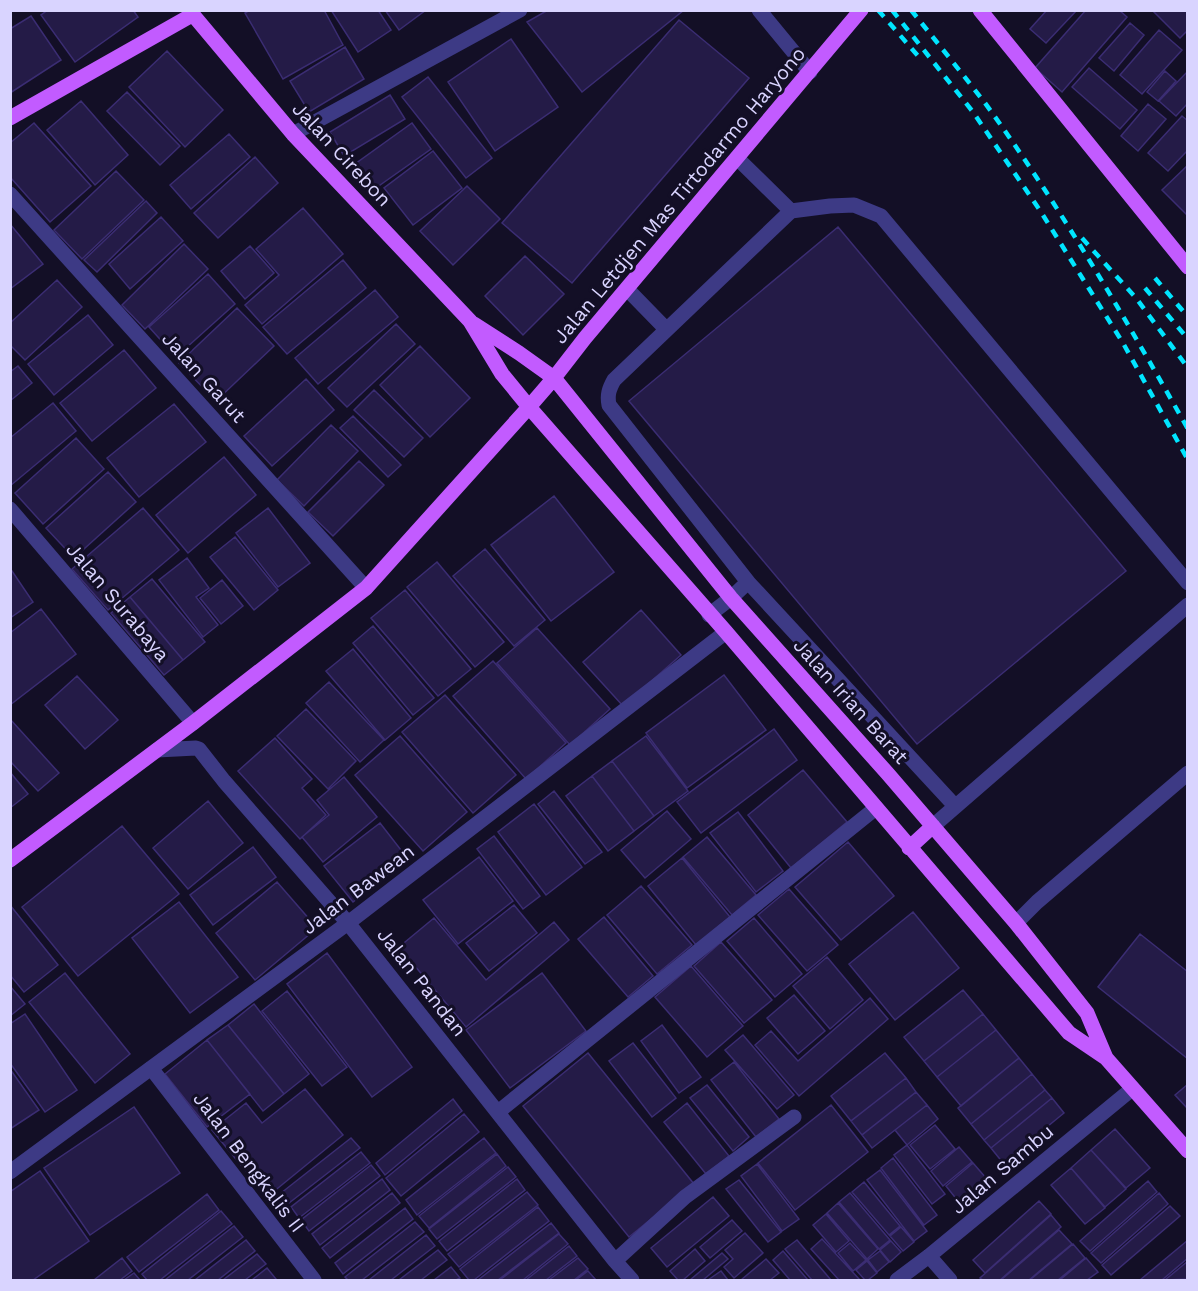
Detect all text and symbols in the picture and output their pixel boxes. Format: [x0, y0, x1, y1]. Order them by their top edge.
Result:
street label: Jalan Letdjen Mas Tirtodarmo Haryono [548, 42, 810, 348]
street label: Jalan Cirebon [287, 97, 397, 211]
street label: Jalan Garut [157, 327, 251, 428]
street label: Jalan Surabaya [61, 538, 175, 666]
street label: Jalan Irian Barat [788, 633, 914, 769]
street label: Jalan Bawean [297, 839, 419, 939]
street label: Jalan Pandan [372, 923, 472, 1041]
street label: Jalan Bengkalis II [188, 1087, 310, 1237]
street label: Jalan Sambu [946, 1119, 1058, 1219]

